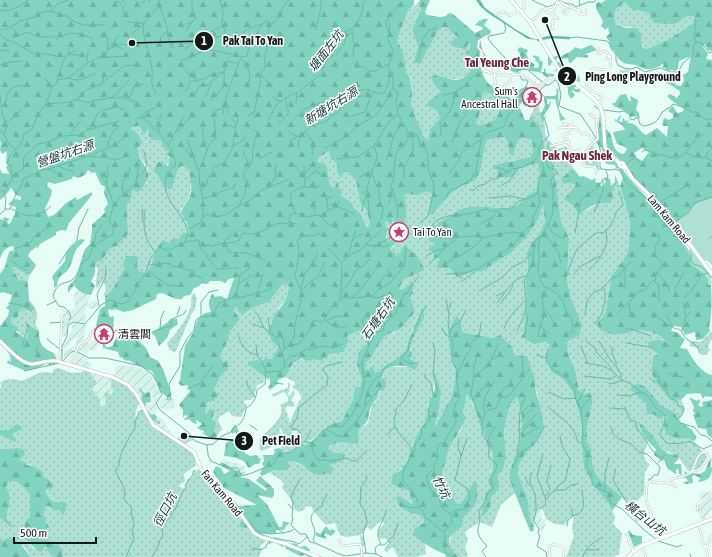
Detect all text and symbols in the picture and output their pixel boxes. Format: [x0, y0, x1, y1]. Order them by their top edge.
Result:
water label: 塘面左坑 [306, 26, 348, 74]
callout: Pak Tai To Yan [194, 29, 291, 53]
text: 1 [201, 34, 207, 48]
text: Pak Tai To Yan [223, 34, 283, 48]
district label: Tai Yeung Che [465, 55, 529, 70]
callout: Ping Long Playground [557, 64, 688, 88]
text: 2 [564, 70, 570, 84]
text: Ping Long Playground [585, 70, 681, 84]
water label: 新塘坑右源 [302, 83, 362, 128]
place label: Sum's Ancestral Hall [461, 85, 518, 110]
temple icon: Sum's Ancestral Hall [521, 86, 543, 108]
water label: 營盤坑右源 [34, 137, 98, 170]
district label: Pak Ngau Shek [542, 148, 612, 163]
street label: Lam Kam Road [645, 192, 693, 246]
place icon: Tai To Yan [388, 221, 410, 243]
place label: Tai To Yan [413, 226, 452, 238]
water label: 石塘右坑 [358, 294, 399, 343]
temple icon: 清雲閣 [93, 323, 115, 345]
place label: 清雲閣 [118, 328, 151, 340]
callout: Pet Field [234, 429, 308, 453]
text: 3 [241, 434, 247, 448]
text: Pet Field [262, 434, 300, 448]
street label: Fan Kam Road [199, 467, 245, 519]
water label: 竹坑 [429, 473, 453, 503]
water label: 徑口坑 [150, 489, 181, 529]
water label: 橫台山坑 [622, 498, 670, 540]
scale bar [14, 519, 96, 545]
text: 500 m [20, 526, 47, 540]

